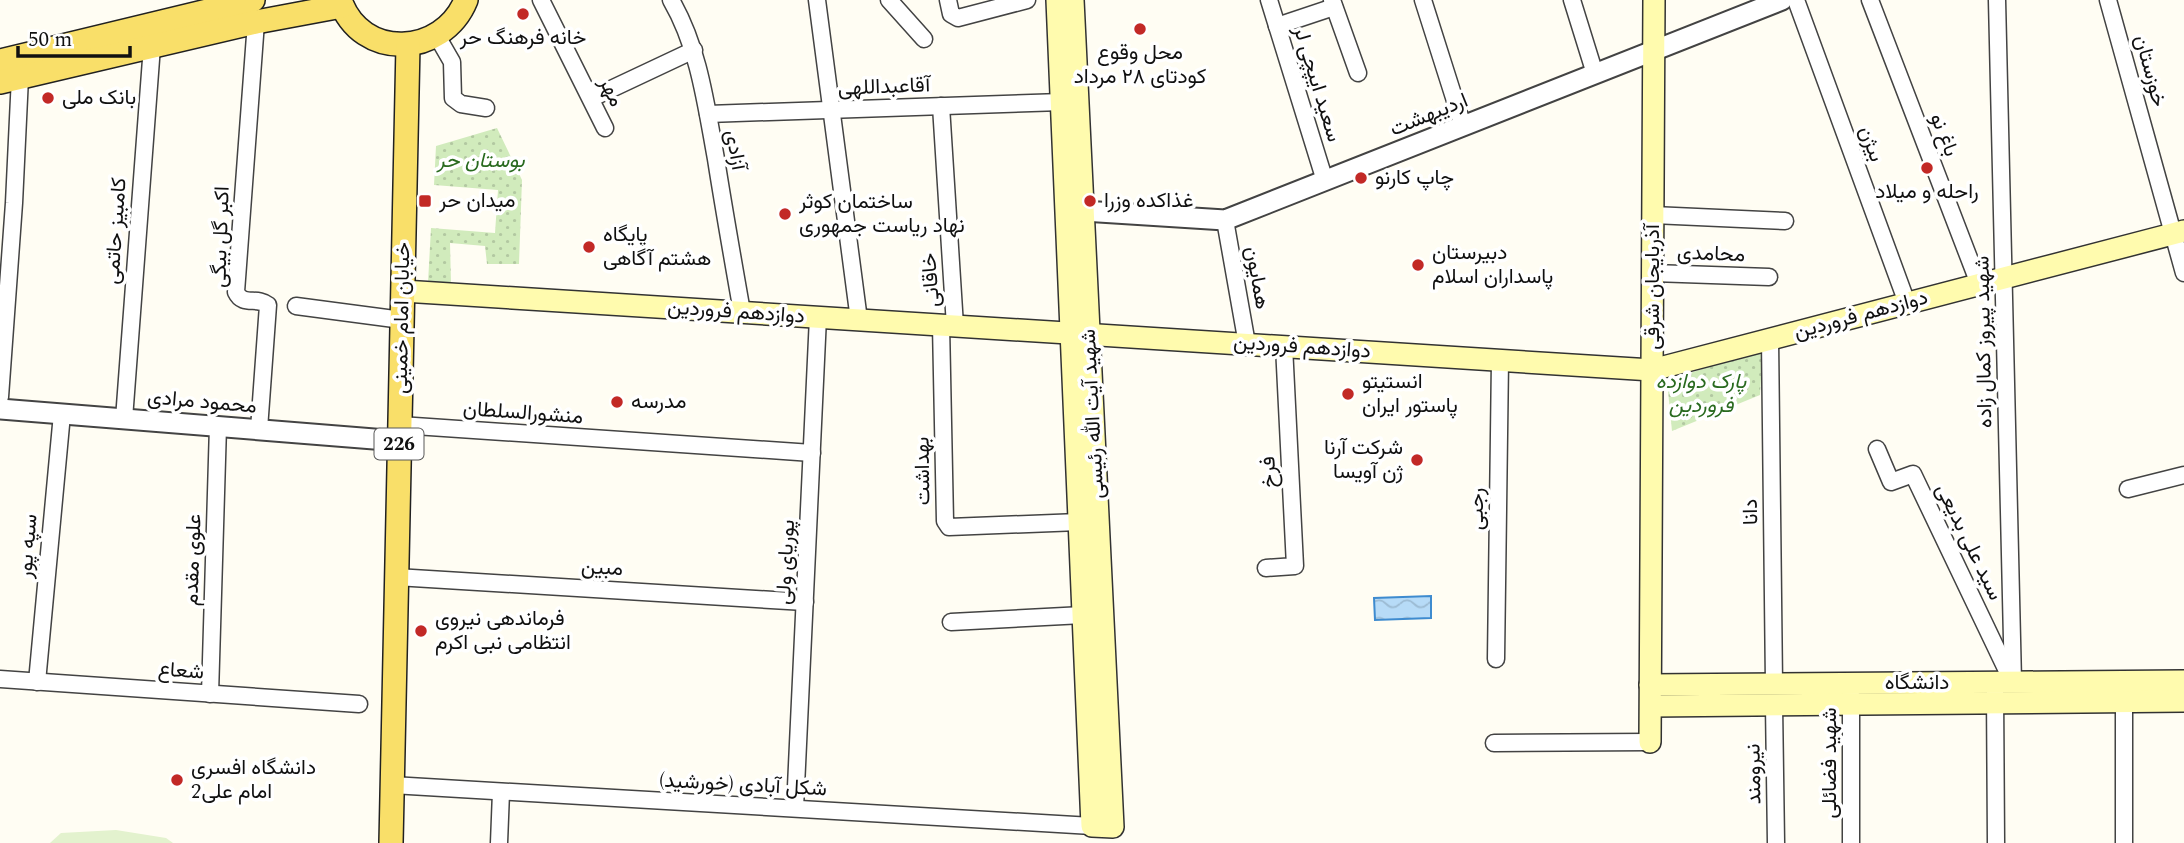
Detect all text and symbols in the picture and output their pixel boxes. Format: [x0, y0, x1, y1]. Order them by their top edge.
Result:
marker: خانه فرهنگ حر [515, 6, 531, 22]
scale bar [18, 14, 130, 58]
marker: محل وقوع کودتای ۲۸ مرداد [1132, 21, 1148, 37]
street label: سعید ایپچی لر [1284, 21, 1350, 146]
place label: خانه فرهنگ حر [459, 22, 586, 54]
text: 50 m [28, 24, 72, 56]
street label: خوزستان [2125, 31, 2175, 111]
place label: محل وقوع کودتای ۲۸ مرداد [1074, 37, 1206, 93]
street label: آقاعبداللهی [837, 69, 933, 105]
street label: مهر [590, 71, 632, 112]
place label: بانک ملی [62, 82, 136, 114]
street label: اردیبهشت [1385, 85, 1473, 145]
marker: بانک ملی [40, 90, 56, 106]
street label: باغ نو [1921, 109, 1967, 161]
street label: بیژن [1850, 121, 1892, 167]
street label: آزادی [716, 127, 755, 175]
park label: بوستان حر [435, 145, 525, 177]
marker: راحله و میلاد [1919, 160, 1935, 176]
place label: چاپ کارنو [1375, 162, 1454, 194]
marker: چاپ کارنو [1353, 170, 1369, 186]
place label: راحله و میلاد [1875, 176, 1979, 208]
street label: کامبیز حاتمی [96, 177, 136, 285]
place label: میدان حر [438, 185, 516, 217]
place label: غذاکده وزرا [1104, 185, 1193, 217]
street label: اکبر گل بیگی [203, 186, 239, 288]
place label: ساختمان کوثر نهاد ریاست جمهوری [798, 186, 965, 242]
marker: میدان حر [417, 193, 433, 209]
marker: غذاکده وزرا [1082, 193, 1098, 209]
marker: ساختمان کوثر نهاد ریاست جمهوری [777, 206, 793, 222]
place label: پایگاه هشتم آگاهی [603, 219, 711, 275]
street label: آذربایجان شرقی [1637, 222, 1669, 350]
place label: دبیرستان پاسداران اسلام [1432, 237, 1553, 293]
street label: محامدی [1676, 237, 1746, 271]
marker: پایگاه هشتم آگاهی [581, 239, 597, 255]
street label: خیابان امام خمینی [385, 242, 419, 394]
street label: همایون [1236, 244, 1278, 312]
street label: خاقانی [913, 252, 949, 308]
street label: شهید پیروز کمال زاده [1966, 256, 2002, 428]
marker: دبیرستان پاسداران اسلام [1410, 257, 1426, 273]
street label: دوازدهم فروردین [1790, 282, 1932, 348]
street label: دوازدهم فروردین [666, 291, 806, 333]
street label: دوازدهم فروردین [1232, 326, 1372, 368]
street label: شهید آیت الله رئیسی [1073, 328, 1113, 500]
place label: انستیتو پاستور ایران [1362, 366, 1458, 422]
park label: پارک دوازده فروردین [1656, 366, 1747, 422]
street label: محمود مرادی [146, 381, 258, 423]
place label: مدرسه [631, 386, 686, 418]
marker: انستیتو پاستور ایران [1340, 386, 1356, 402]
street label: منشورالسلطان [462, 393, 584, 433]
marker: مدرسه [609, 394, 625, 410]
road number: 226 [374, 428, 424, 460]
place label: شرکت آرنا ژن آویسا [1324, 432, 1404, 488]
street label: بهداشت [906, 436, 940, 506]
marker: شرکت آرنا ژن آویسا [1409, 452, 1425, 468]
street label: فرخ [1252, 455, 1286, 489]
street label: سید علی بدیعی [1927, 478, 2011, 606]
street label: رجبی [1461, 487, 1493, 531]
street label: دانا [1735, 499, 1767, 525]
street label: سپه پور [9, 512, 47, 581]
street label: علوی مقدم [175, 513, 211, 607]
street label: پوریای ولی [768, 519, 804, 605]
street label: مبین [580, 551, 624, 585]
place label: فرماندهی نیروی انتظامی نبی اکرم [435, 603, 571, 659]
marker: فرماندهی نیروی انتظامی نبی اکرم [413, 623, 429, 639]
street label: شعاع [157, 653, 205, 689]
street label: دانشگاه [1885, 667, 1949, 699]
street label: شهید فضائلی [1814, 708, 1846, 818]
street label: نیرومند [1737, 743, 1771, 805]
place label: دانشگاه افسری امام علی2 [191, 752, 316, 808]
street label: شکل آبادی (خورشید) [658, 765, 828, 805]
marker: دانشگاه افسری امام علی2 [169, 772, 185, 788]

